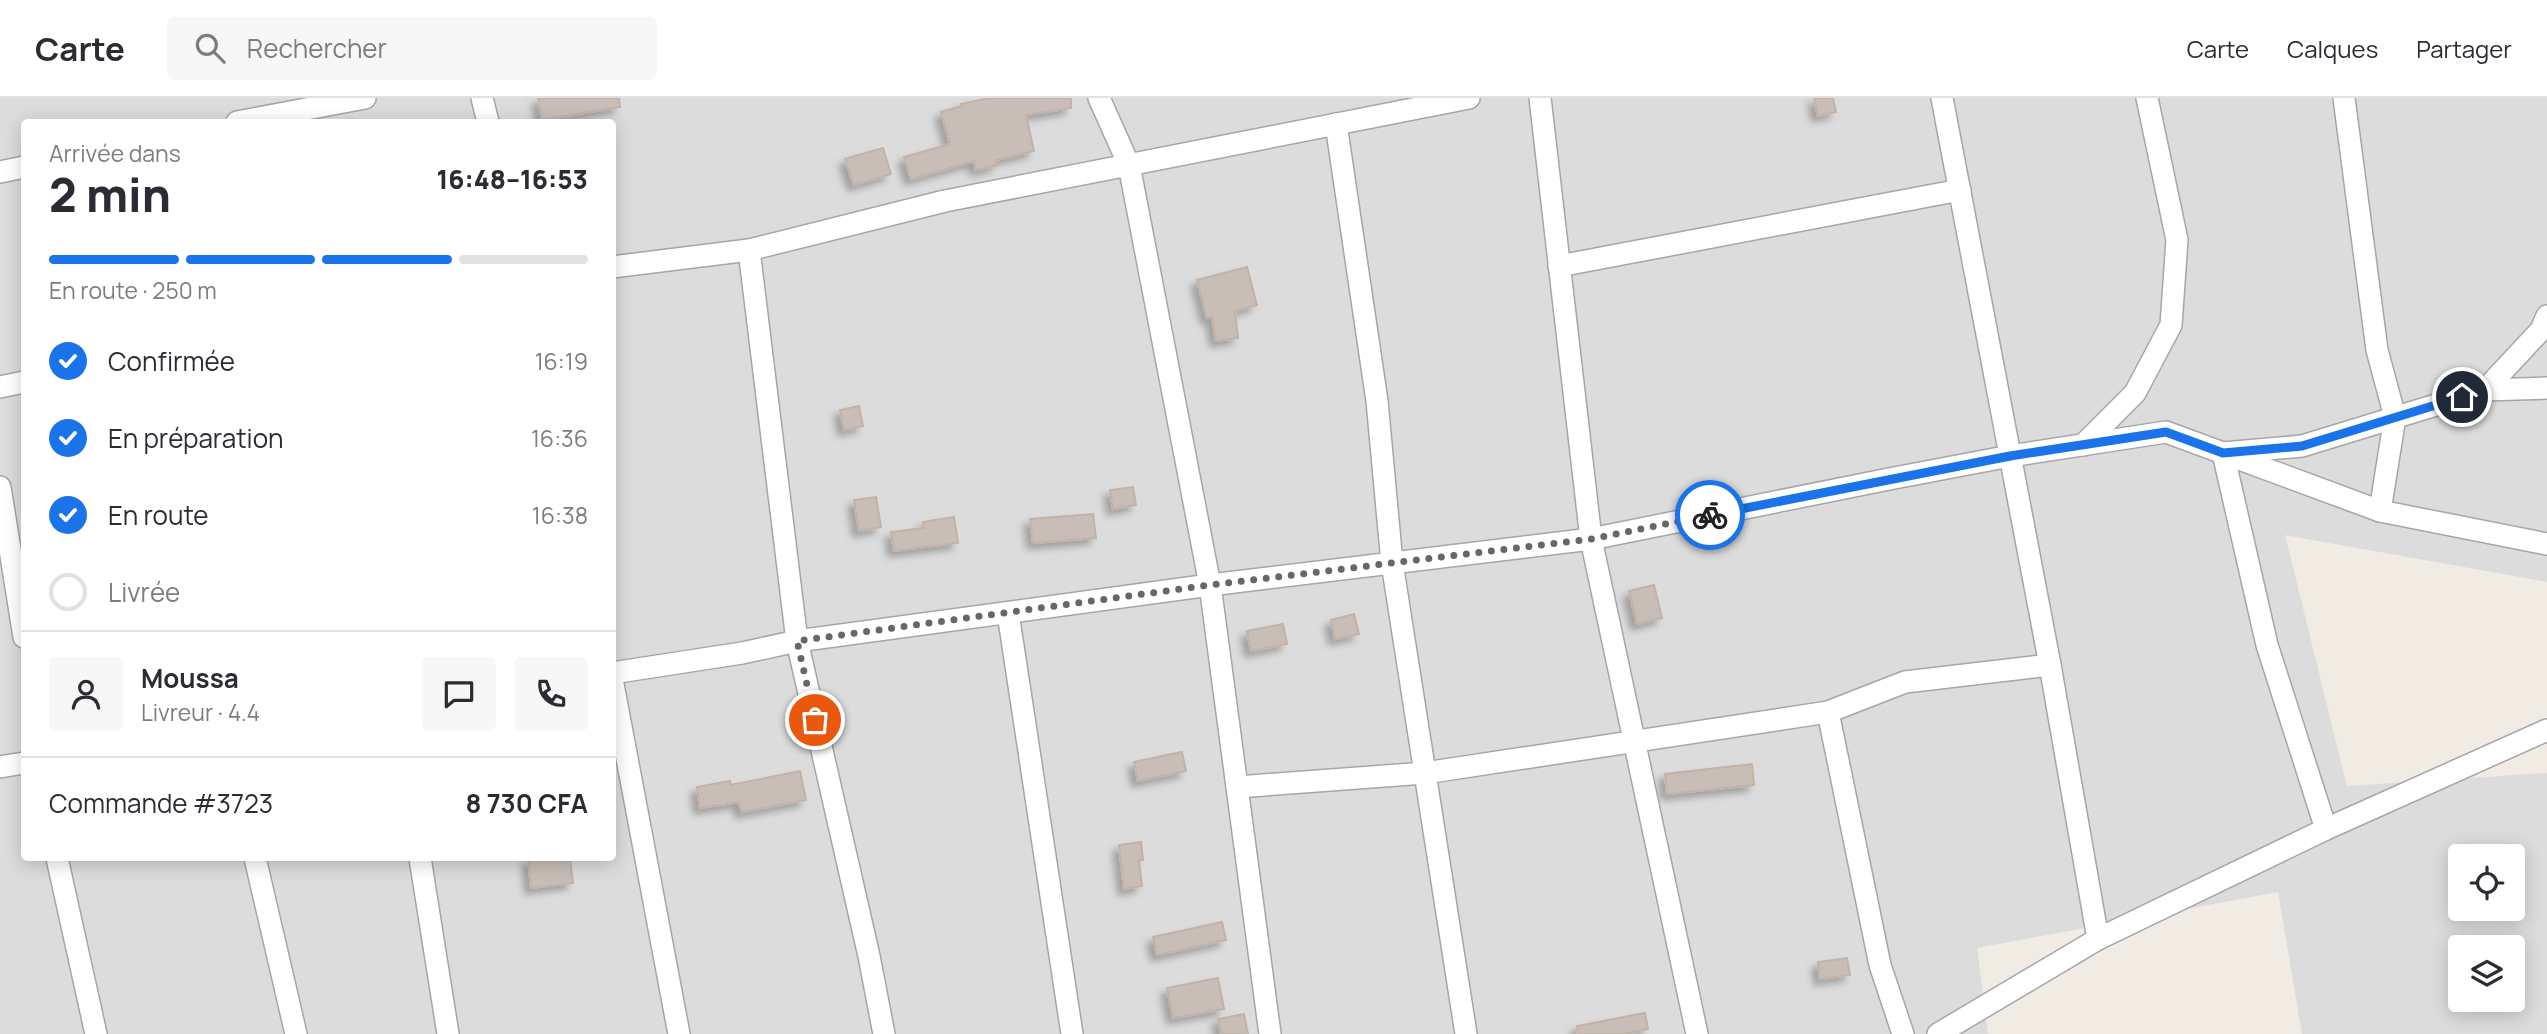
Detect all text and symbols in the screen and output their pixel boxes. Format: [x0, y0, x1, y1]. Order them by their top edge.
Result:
search box [167, 17, 657, 80]
text: Carte [35, 26, 125, 71]
icon: search [191, 29, 229, 67]
text: Rechercher [247, 30, 387, 66]
text: Carte [2187, 32, 2249, 65]
text: Calques [2287, 32, 2378, 65]
text: Partager [2416, 32, 2512, 65]
text: Arrivée dans [49, 137, 181, 169]
text: 16:48–16:53 [437, 161, 588, 197]
text: 2 min [49, 163, 171, 226]
text: En route · 250 m [49, 274, 217, 306]
icon: check [49, 342, 87, 380]
text: Confirmée [108, 343, 235, 379]
text: 16:19 [535, 345, 588, 377]
pin [2432, 367, 2492, 427]
icon: home [2443, 378, 2481, 416]
icon: check [49, 419, 87, 457]
text: En préparation [108, 420, 283, 456]
text: 16:36 [531, 422, 588, 454]
courier [1675, 480, 1745, 550]
icon: check [49, 496, 87, 534]
icon: bike [1691, 496, 1729, 534]
text: En route [108, 497, 209, 533]
text: 16:38 [532, 499, 588, 531]
text: Livrée [108, 574, 180, 610]
button: person [49, 657, 123, 731]
button: chat [422, 657, 496, 731]
button: phone [514, 657, 588, 731]
text: Moussa [141, 660, 239, 696]
pin [785, 690, 845, 750]
text: Livreur · 4.4 [141, 696, 260, 728]
icon: bag [796, 701, 834, 739]
text: Commande #3723 [49, 785, 273, 821]
text: 8 730 CFA [466, 785, 588, 821]
map controls [2448, 844, 2525, 1012]
button: locate [2448, 844, 2525, 921]
button: layers [2448, 935, 2525, 1012]

